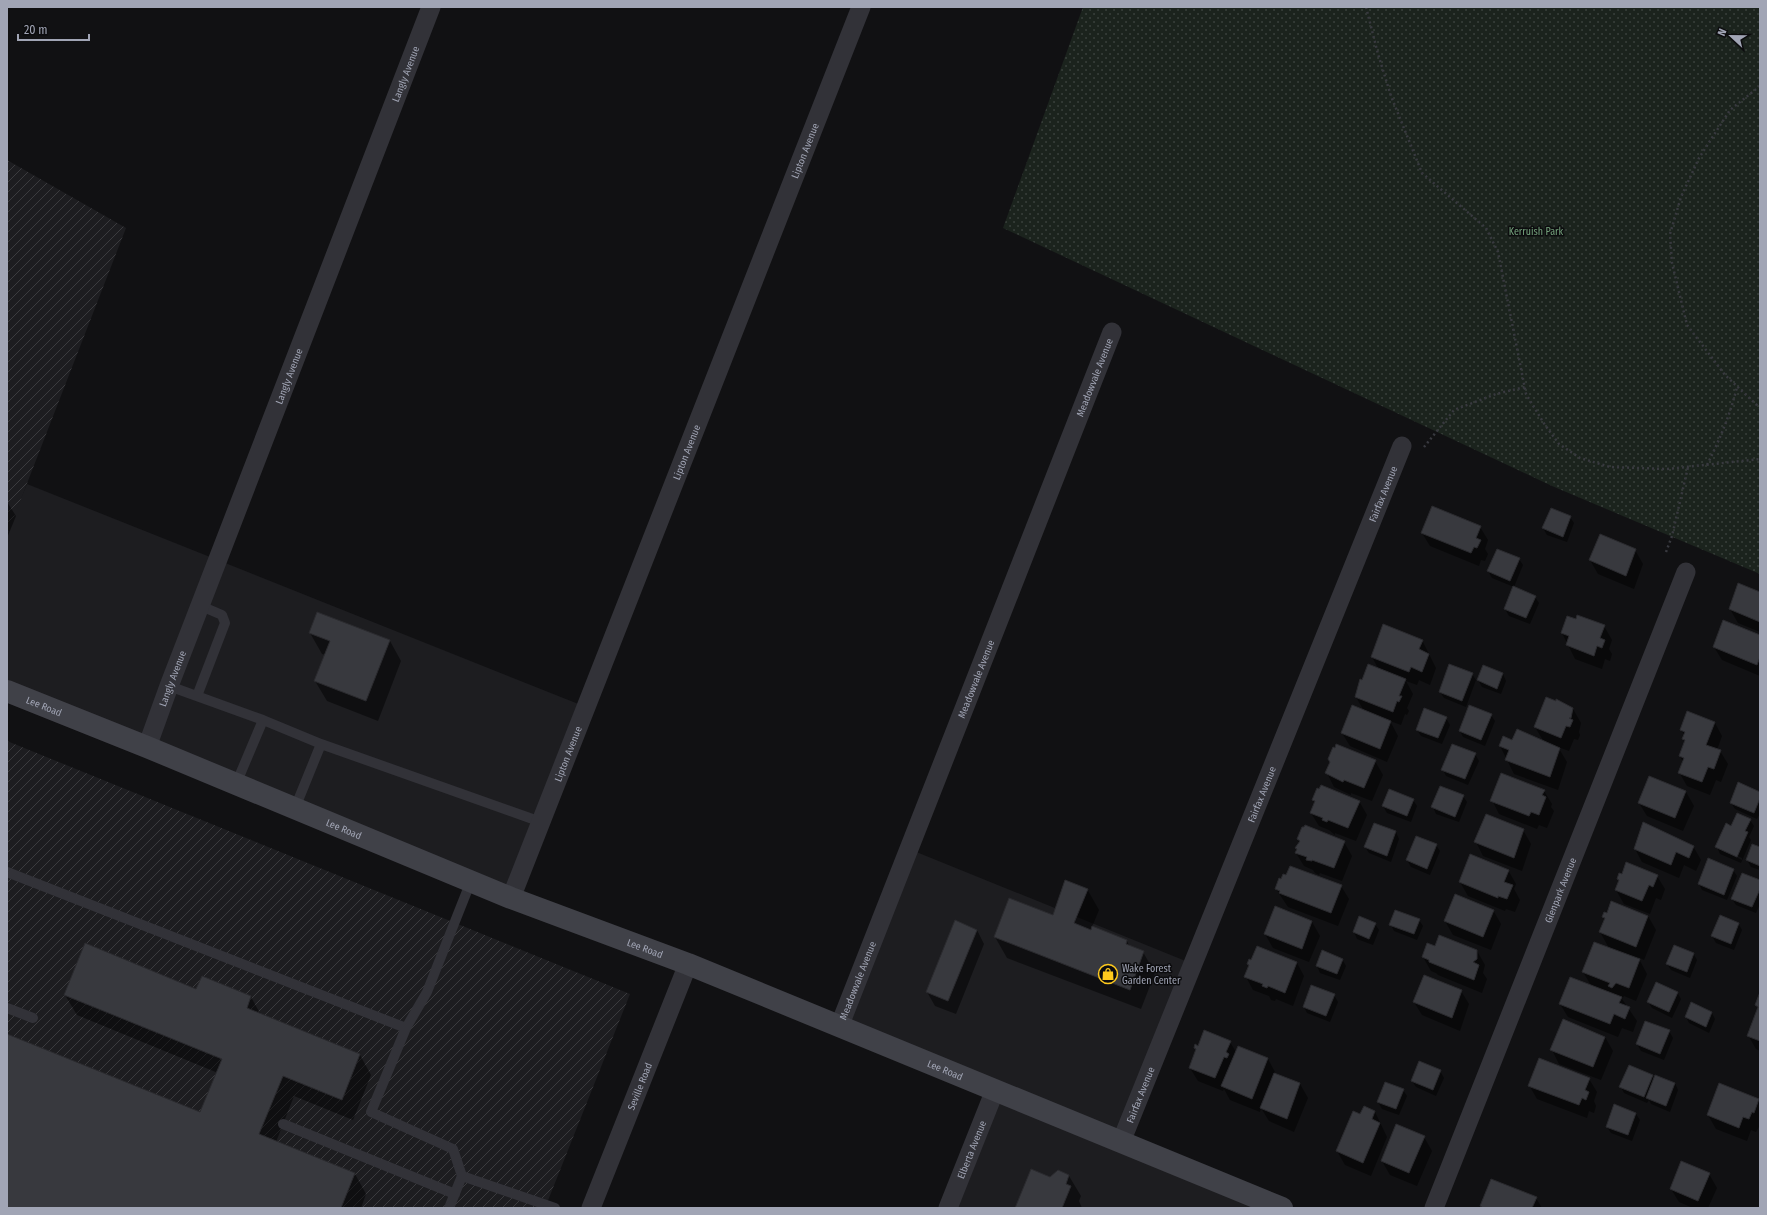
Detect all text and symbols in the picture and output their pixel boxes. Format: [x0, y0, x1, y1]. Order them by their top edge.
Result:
scale bar [18, 16, 89, 42]
north arrow [1711, 16, 1751, 56]
text: 20 m [24, 23, 48, 37]
text: N [1715, 27, 1729, 38]
street label: Langly Avenue [390, 45, 422, 104]
street label: Lipton Avenue [789, 122, 822, 180]
park label: Kerruish Park [1509, 226, 1564, 238]
street label: Meadowvale Avenue [1074, 337, 1116, 419]
street label: Langly Avenue [273, 347, 306, 406]
street label: Lipton Avenue [671, 423, 703, 482]
street label: Fairfax Avenue [1367, 464, 1400, 524]
street label: Meadowvale Avenue [956, 638, 997, 720]
street label: Langly Avenue [157, 649, 189, 708]
street label: Lee Road [24, 694, 63, 719]
street label: Lipton Avenue [552, 725, 585, 783]
street label: Fairfax Avenue [1246, 765, 1279, 824]
street label: Lee Road [324, 817, 363, 842]
street label: Glenpark Avenue [1543, 856, 1579, 925]
street label: Lee Road [625, 937, 664, 961]
street label: Meadowvale Avenue [837, 940, 879, 1022]
shop icon: Wake Forest Garden Center [1097, 963, 1119, 985]
place label: Wake Forest Garden Center [1122, 963, 1181, 987]
street label: Lee Road [925, 1058, 964, 1083]
street label: Seville Road [625, 1061, 655, 1112]
street label: Fairfax Avenue [1124, 1065, 1158, 1125]
street label: Elberta Avenue [955, 1119, 989, 1181]

